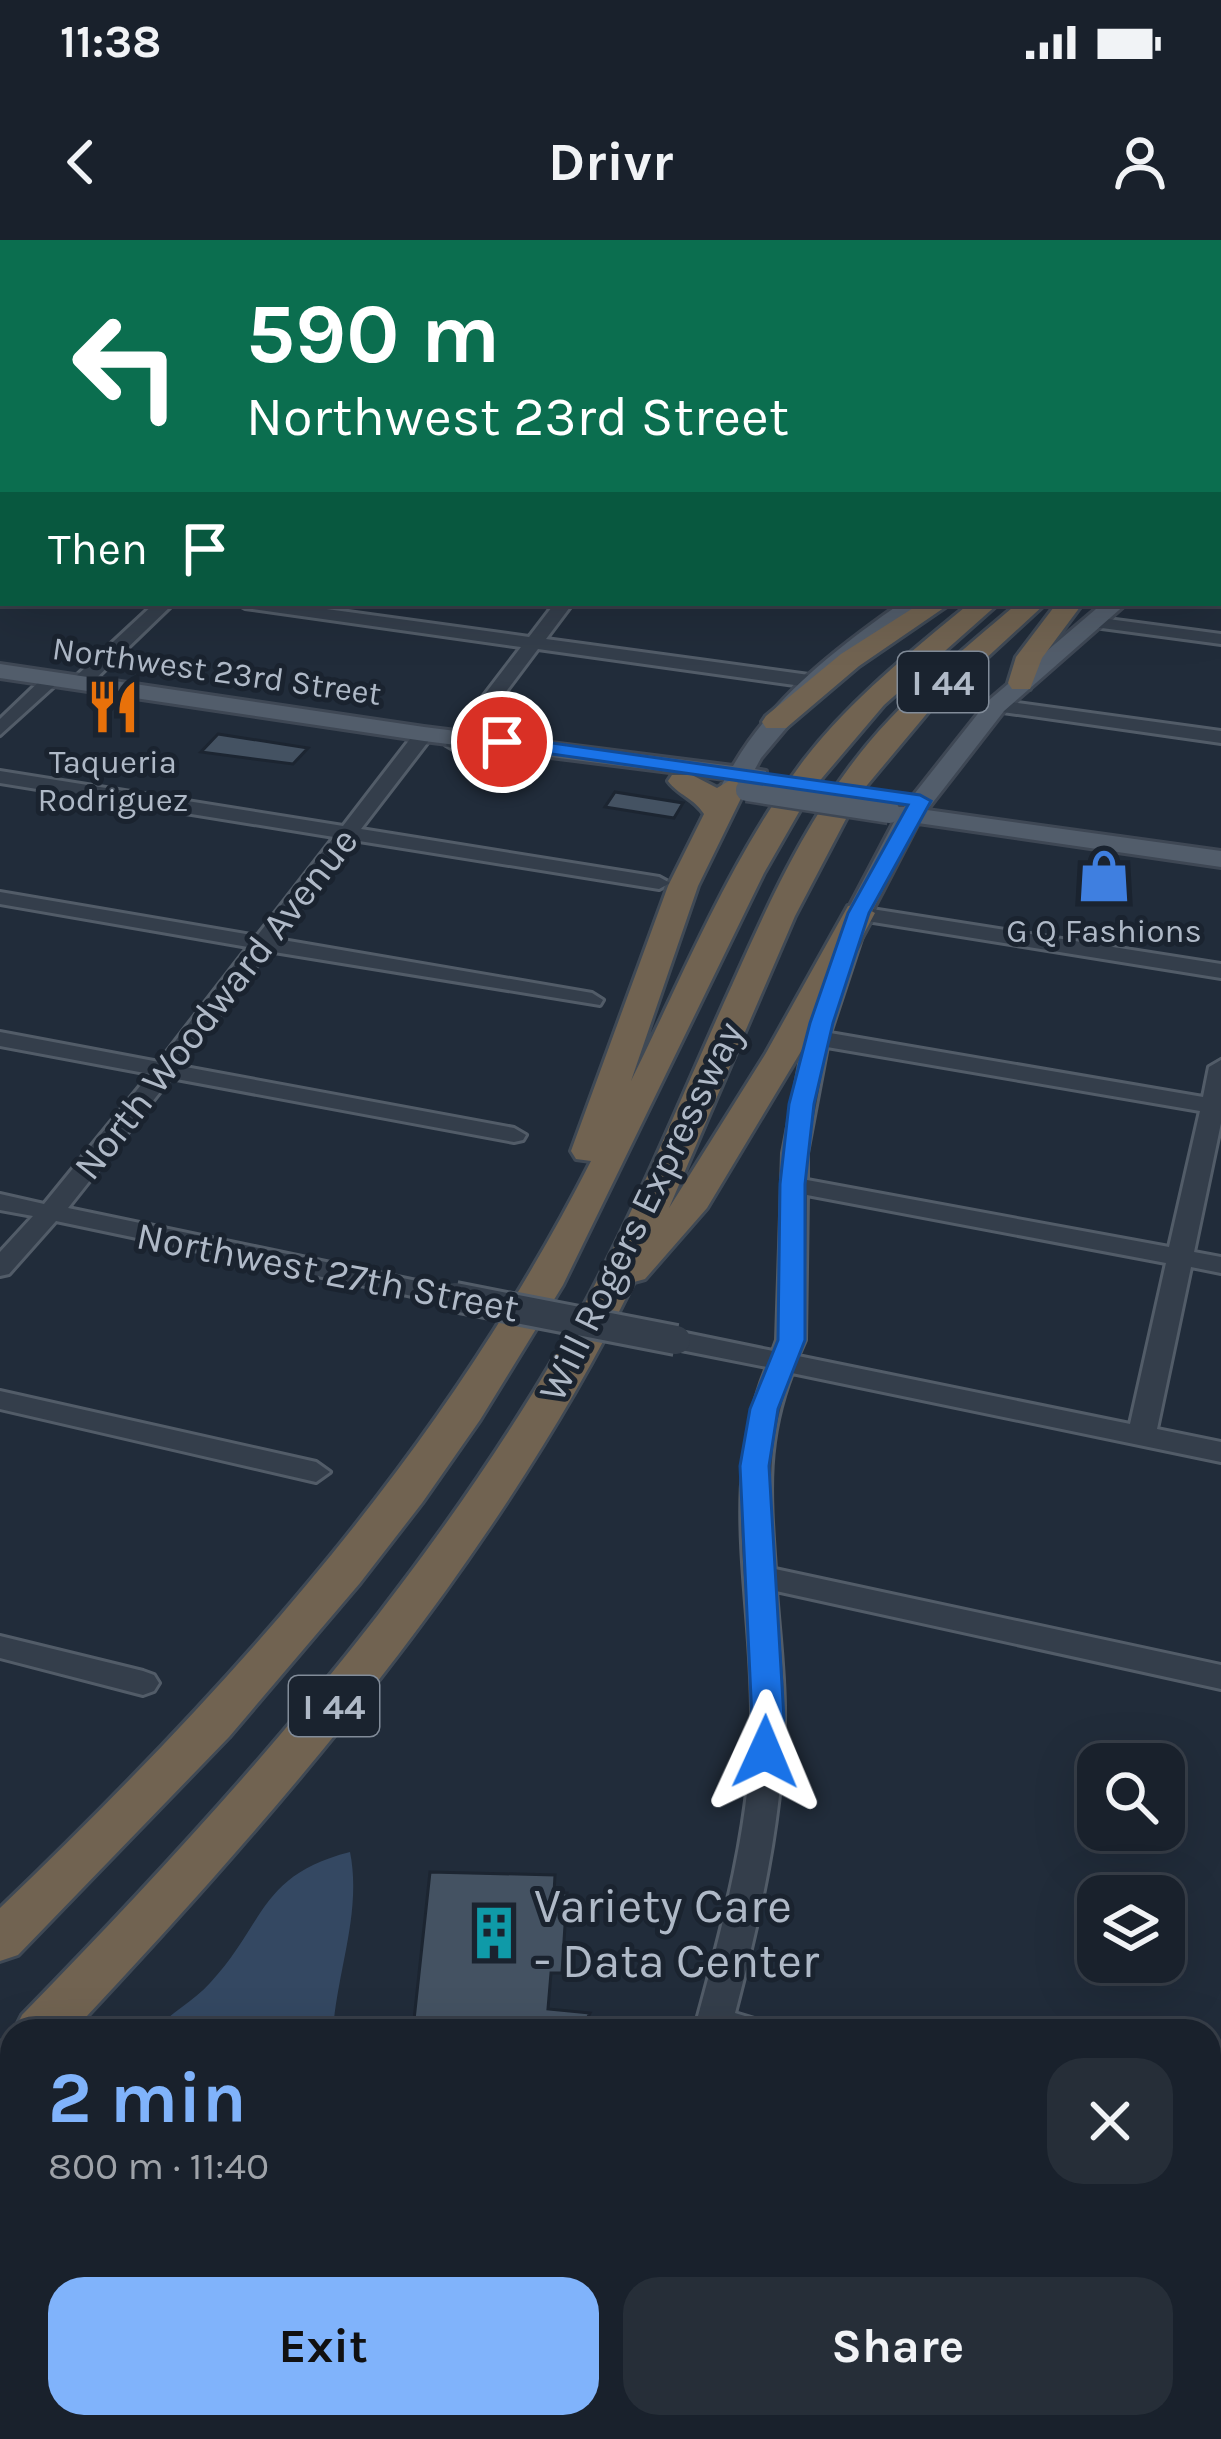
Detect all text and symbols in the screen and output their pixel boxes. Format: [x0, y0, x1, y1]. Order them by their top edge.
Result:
text: 11:38 [60, 16, 161, 68]
icon: back [48, 129, 114, 195]
icon: person [1107, 129, 1173, 195]
text: Drivr [548, 130, 673, 194]
text: 590 m [246, 285, 500, 383]
icon: left [48, 288, 204, 444]
text: Northwest 23rd Street [246, 385, 789, 449]
icon: arrive [172, 516, 238, 582]
text: Then [48, 523, 148, 575]
street label: Northwest 23rd Street [50, 629, 384, 713]
road number: I 44 [898, 652, 988, 712]
restaurant icon: Taqueria Rodriguez [84, 678, 142, 736]
pin [451, 691, 553, 793]
icon: arrive [469, 709, 535, 775]
place label: Taqueria Rodriguez [38, 743, 188, 819]
street label: North Woodward Avenue [64, 819, 367, 1189]
shop icon: G Q Fashions [1075, 847, 1133, 905]
place label: G Q Fashions [1006, 912, 1202, 950]
street label: Will Rogers Expressway [529, 1014, 753, 1409]
street label: Northwest 27th Street [133, 1212, 523, 1332]
road number: I 44 [289, 1676, 379, 1736]
position arrow [702, 1689, 828, 1815]
map controls [1077, 1743, 1185, 1983]
button: search [1077, 1743, 1185, 1851]
button: layers [1077, 1875, 1185, 1983]
place label: Variety Care - Data Center [534, 1878, 820, 1989]
building icon: Variety Care - Data Center [465, 1904, 523, 1962]
text: 2 min [48, 2056, 247, 2140]
button: close [1047, 2058, 1173, 2184]
text: 800 m · 11:40 [48, 2143, 269, 2189]
button: Exit [48, 2277, 599, 2415]
button: Share [623, 2277, 1173, 2415]

